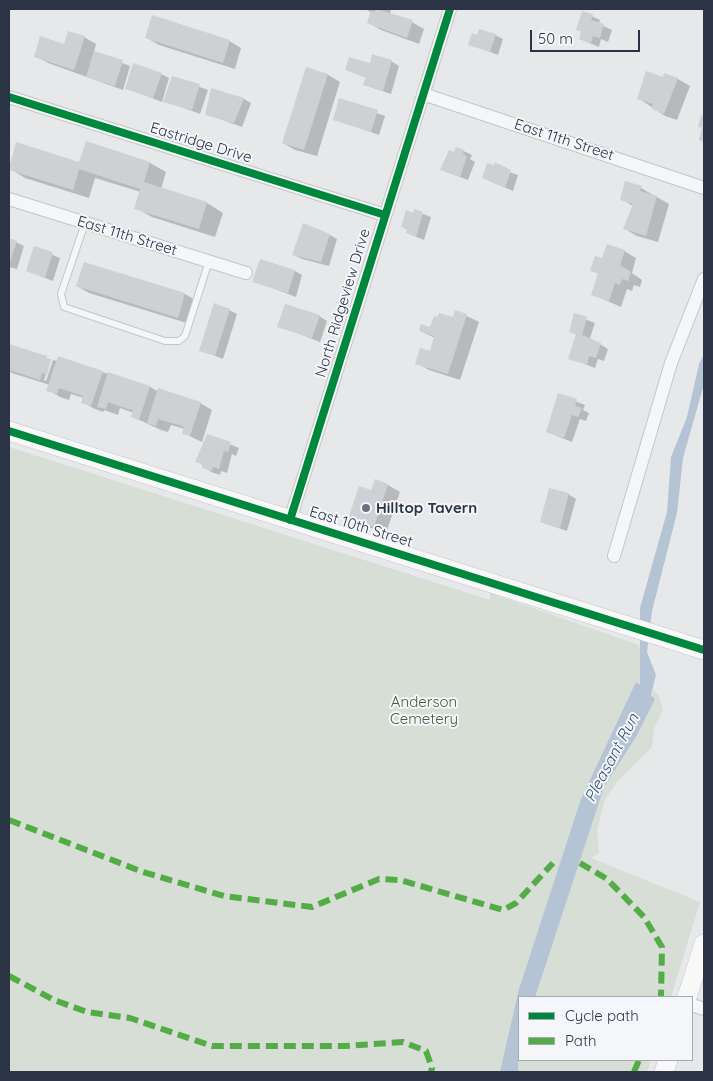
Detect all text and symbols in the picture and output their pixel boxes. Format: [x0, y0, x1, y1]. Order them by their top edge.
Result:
scale bar [533, 20, 643, 52]
text: 50 m [538, 29, 573, 48]
street label: East 11th Street [512, 115, 616, 165]
street label: Eastridge Drive [148, 119, 254, 167]
street label: East 11th Street [75, 212, 179, 260]
street label: North Ridgeview Drive [312, 227, 374, 379]
place label: Hilltop Tavern [376, 499, 477, 517]
marker: Hilltop Tavern [360, 502, 372, 514]
street label: East 10th Street [307, 503, 415, 551]
park label: Anderson Cemetery [390, 693, 458, 728]
water label: Pleasant Run [581, 711, 643, 805]
legend [518, 996, 693, 1061]
text: Cycle path [565, 1006, 639, 1025]
text: Path [565, 1031, 597, 1050]

